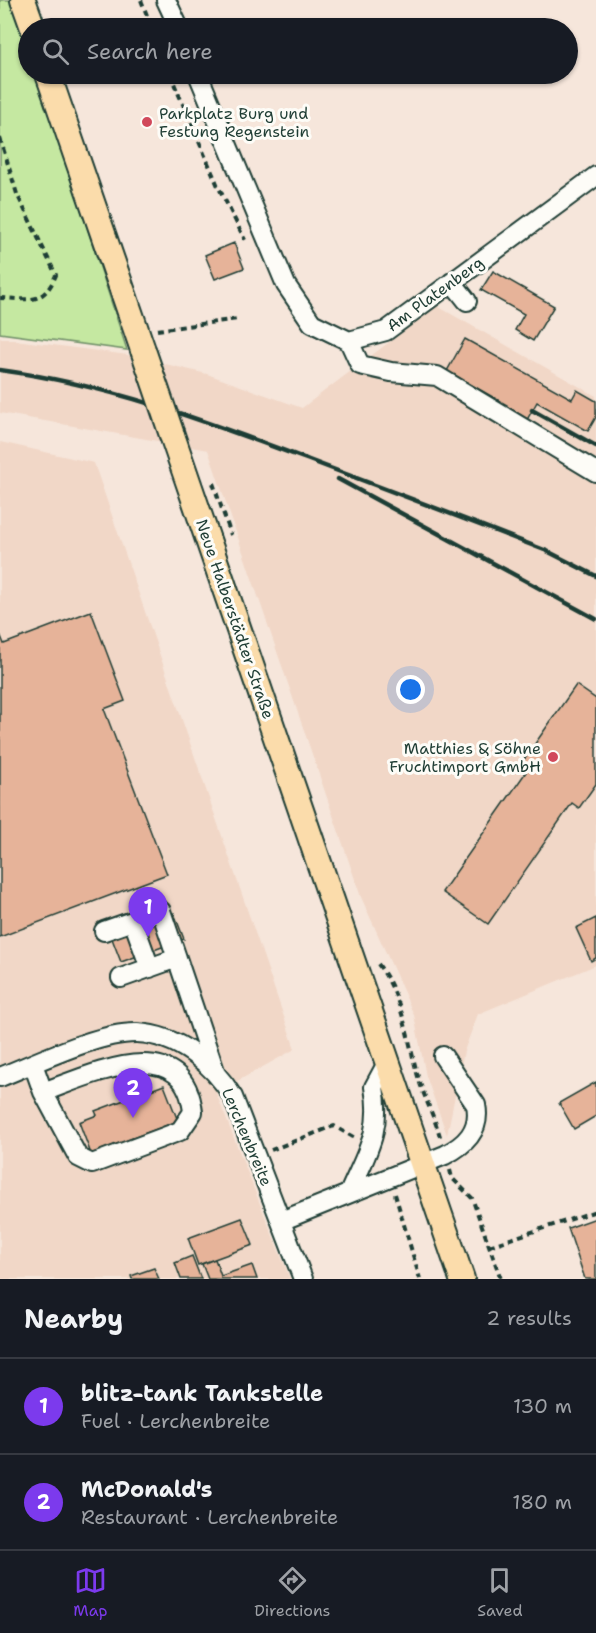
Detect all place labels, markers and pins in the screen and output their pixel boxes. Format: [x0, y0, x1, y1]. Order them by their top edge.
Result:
place label: Parkplatz Burg und Festung Regenstein [159, 103, 309, 142]
marker: Parkplatz Burg und Festung Regenstein [140, 115, 154, 129]
place label: Matthies & Söhne Fruchtimport GmbH [389, 738, 541, 777]
marker: Matthies & Söhne Fruchtimport GmbH [546, 750, 560, 764]
pin: 1 [128, 888, 168, 937]
pin: 2 [114, 1068, 152, 1118]

